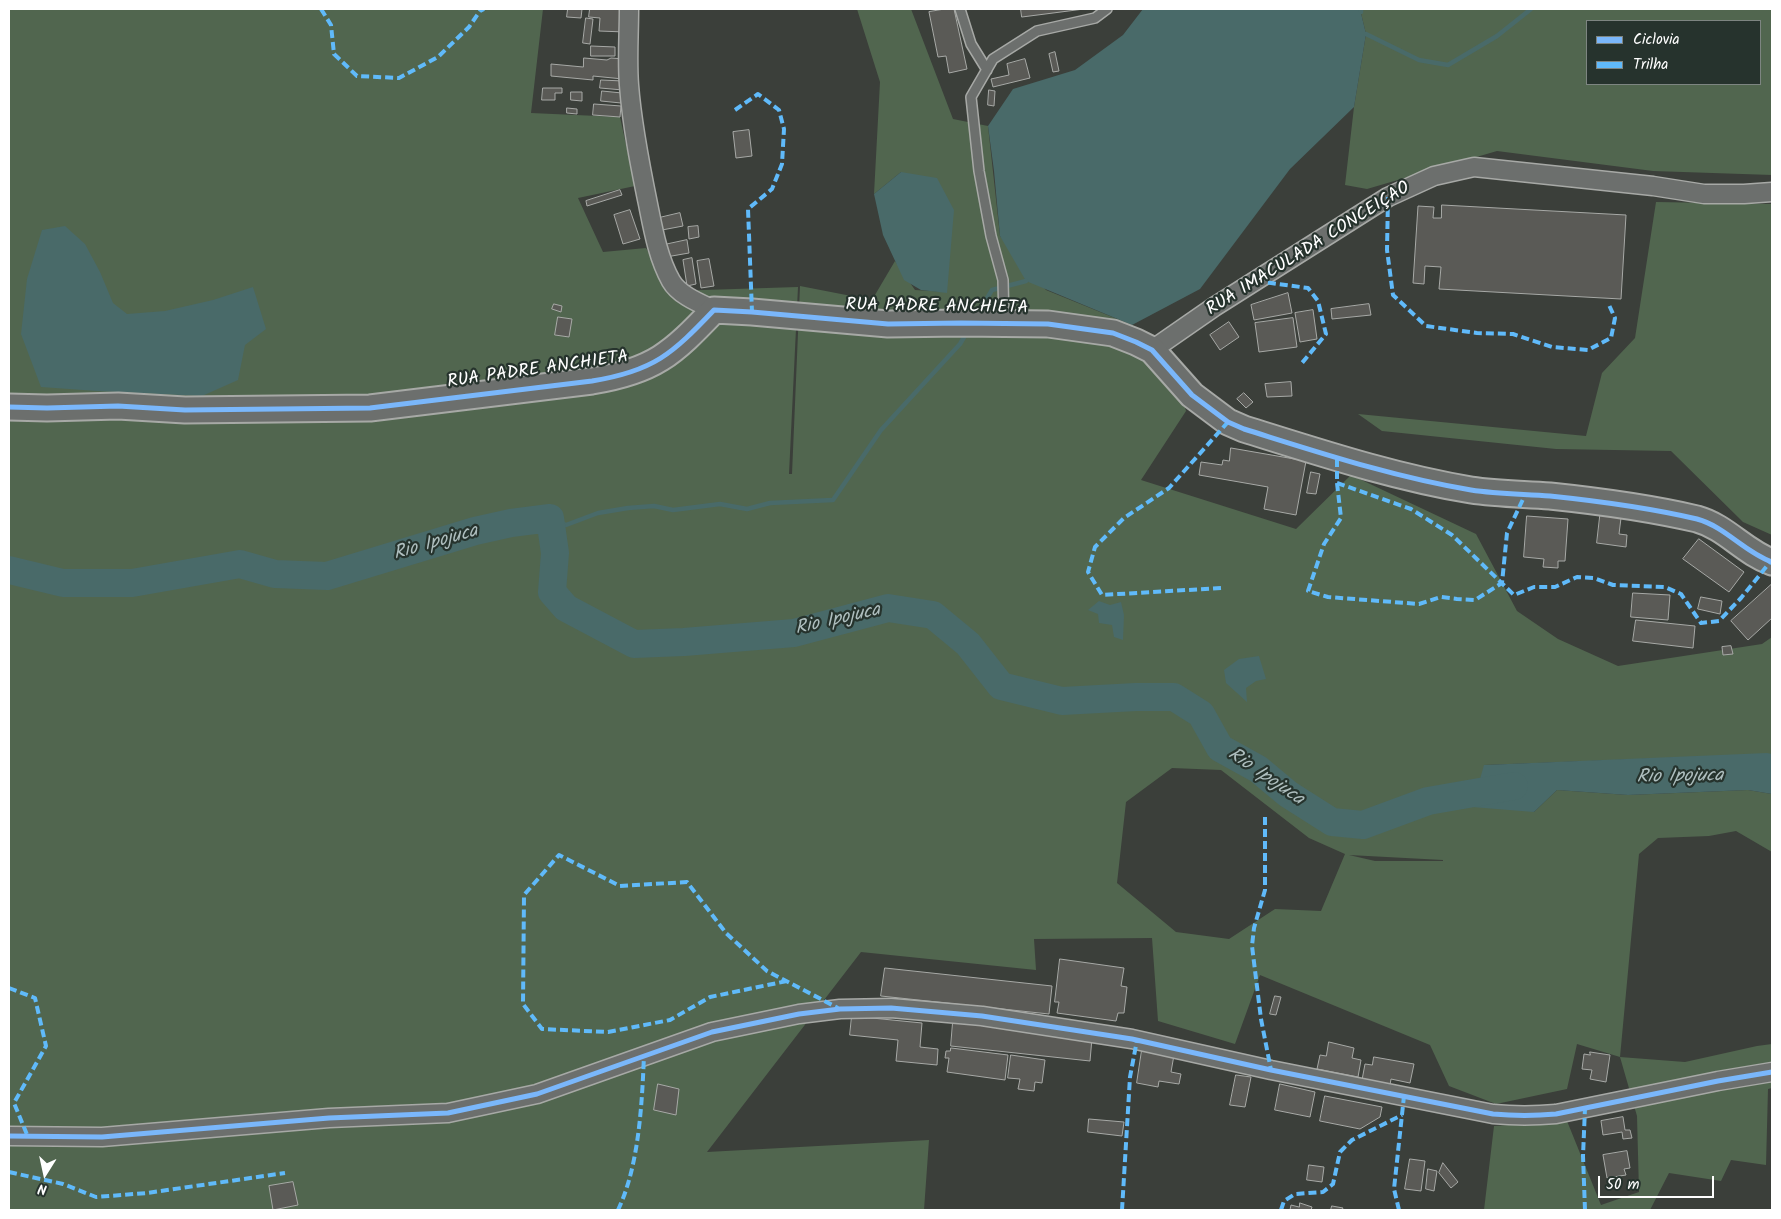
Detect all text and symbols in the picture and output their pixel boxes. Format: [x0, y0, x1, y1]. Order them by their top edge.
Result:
legend [1586, 20, 1761, 85]
text: Ciclovia [1633, 28, 1680, 52]
text: Trilha [1633, 53, 1668, 77]
street label: RUA IMACULADA CONCEIÇAO [1203, 178, 1415, 322]
street label: RUA PADRE ANCHIETA [845, 296, 1029, 320]
street label: RUA PADRE ANCHIETA [446, 348, 630, 394]
water label: Rio Ipojuca [391, 521, 481, 567]
water label: Rio Ipojuca [793, 600, 883, 642]
water label: Rio Ipojuca [1223, 744, 1307, 812]
water label: Rio Ipojuca [1636, 766, 1724, 790]
north arrow [20, 1149, 70, 1199]
scale bar [1601, 1166, 1717, 1198]
text: 50 m [1606, 1173, 1640, 1197]
text: N [36, 1177, 49, 1200]

